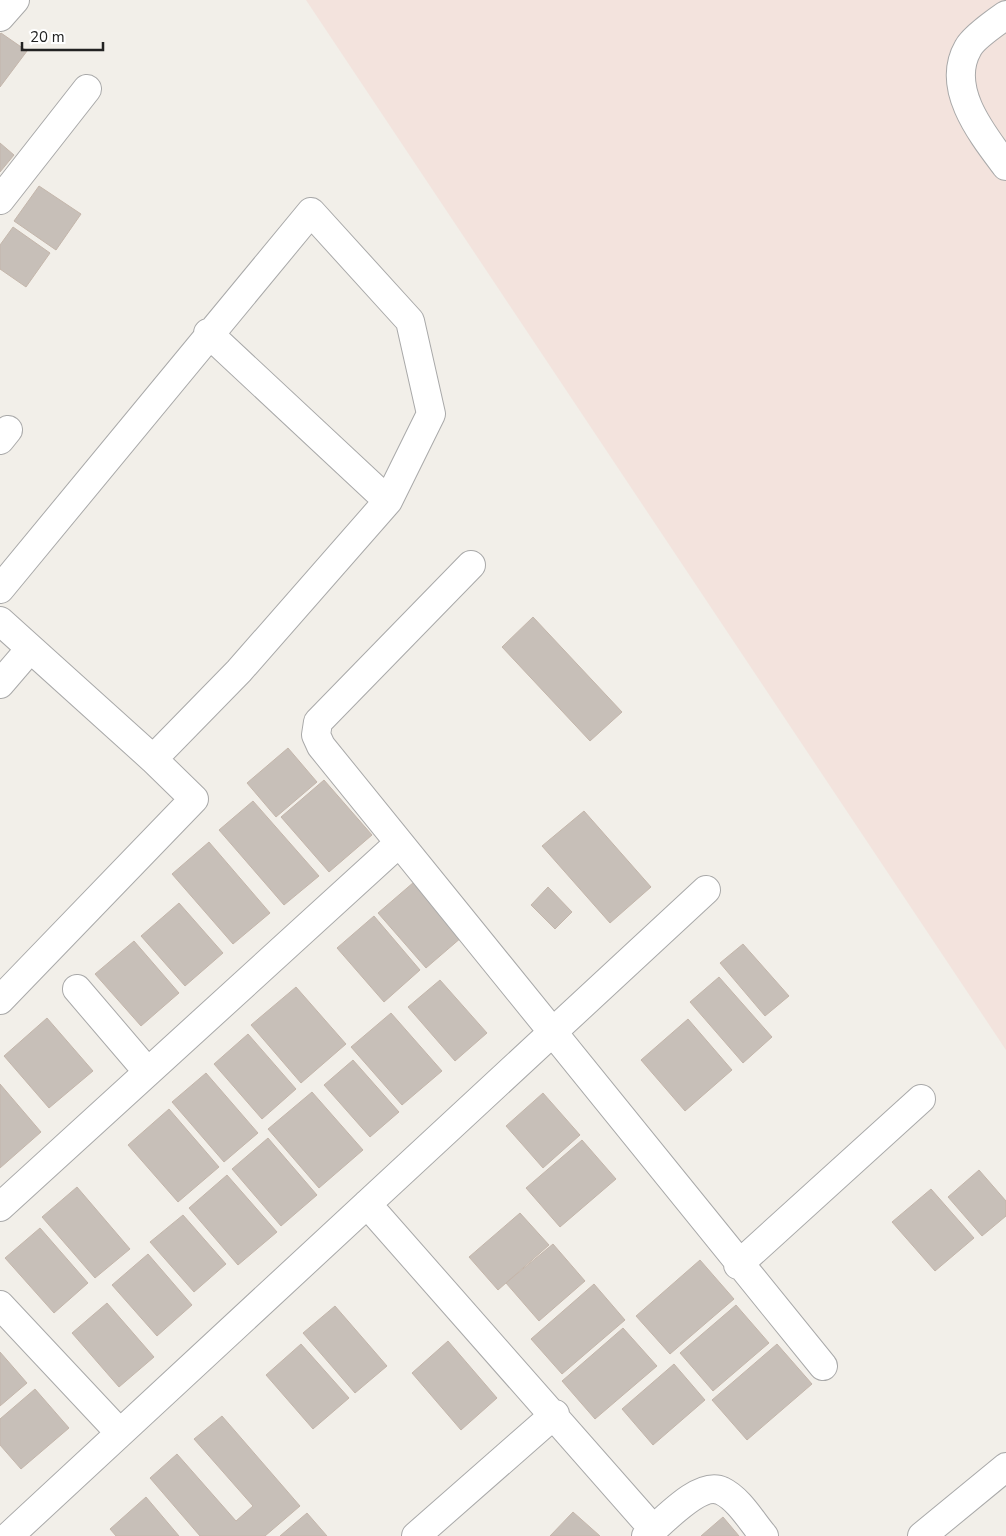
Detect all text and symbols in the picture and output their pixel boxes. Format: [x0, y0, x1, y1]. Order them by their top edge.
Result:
scale bar [22, 20, 104, 52]
text: 20 m [30, 27, 65, 47]

